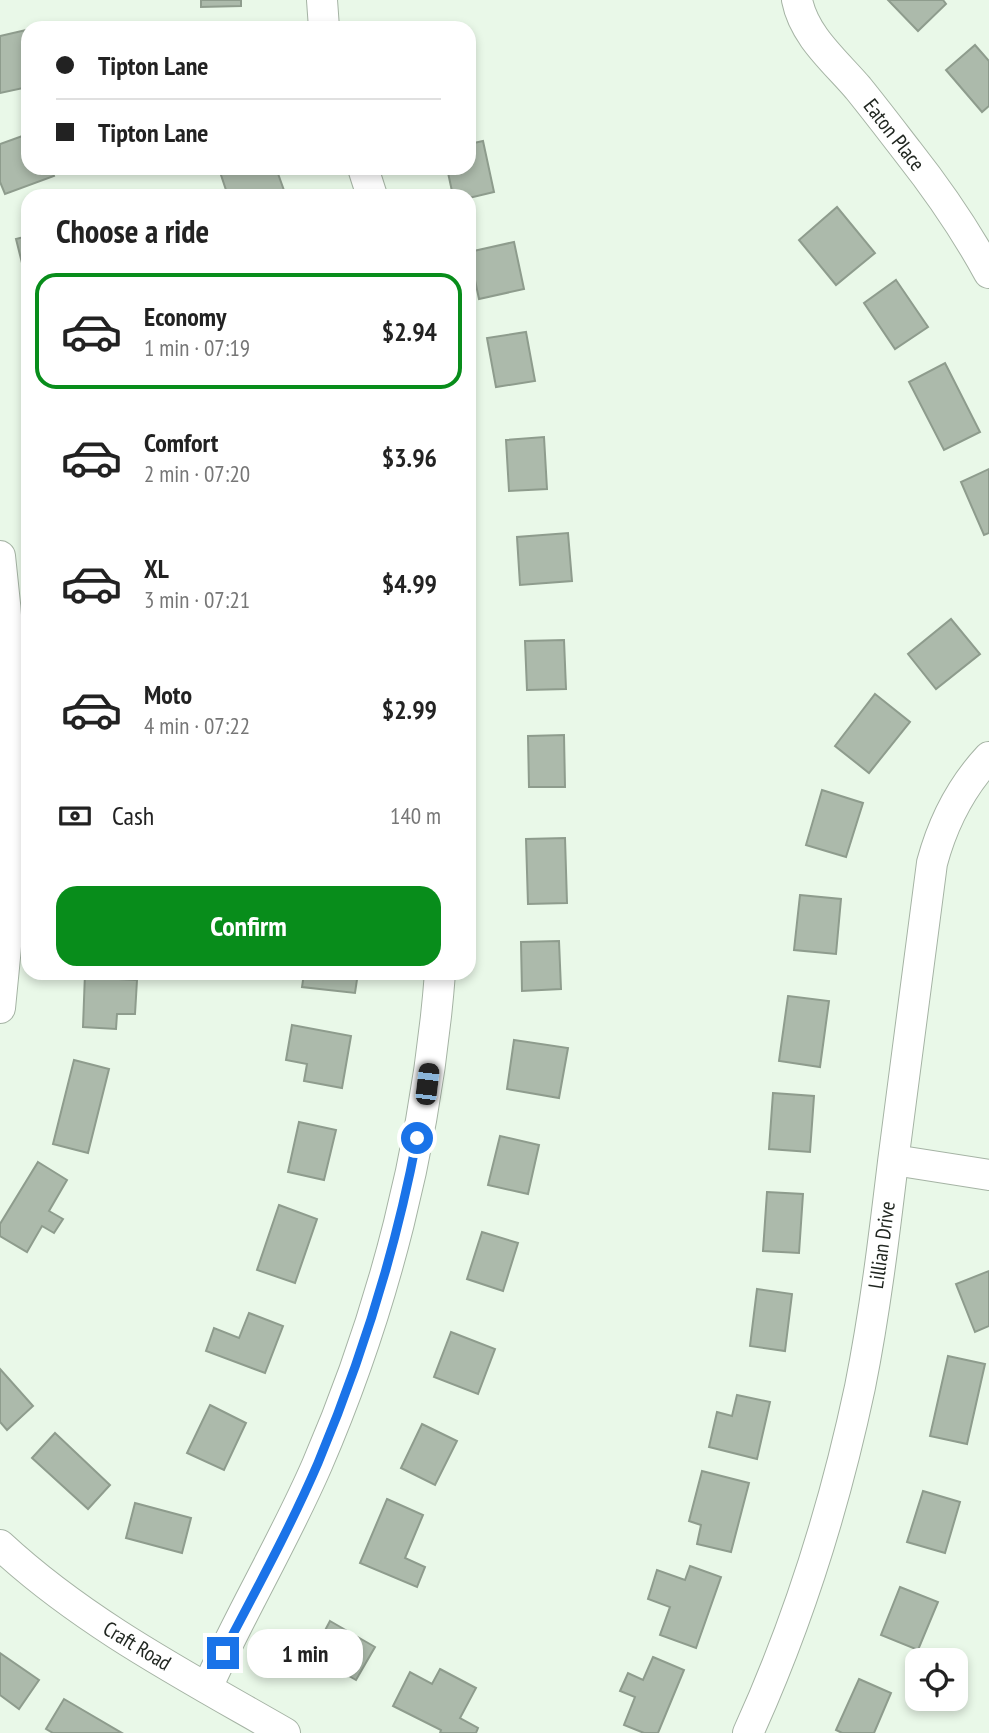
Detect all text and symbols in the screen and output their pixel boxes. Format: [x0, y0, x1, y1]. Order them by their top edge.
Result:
text: Tipton Lane [98, 49, 209, 82]
street label: Eaton Place [858, 93, 931, 176]
text: Tipton Lane [98, 116, 209, 149]
text: Choose a ride [56, 210, 209, 252]
icon: car [60, 300, 123, 363]
text: Economy [144, 300, 226, 333]
text: $2.94 [382, 315, 437, 348]
text: 1 min · 07:19 [144, 333, 250, 362]
icon: car [60, 426, 123, 489]
text: Comfort [144, 426, 218, 459]
text: $3.96 [382, 441, 437, 474]
text: 2 min · 07:20 [144, 459, 250, 488]
icon: car [60, 552, 123, 615]
text: XL [144, 552, 169, 585]
text: $4.99 [382, 567, 437, 600]
text: 3 min · 07:21 [144, 585, 250, 614]
icon: car [60, 678, 123, 741]
text: Moto [144, 678, 192, 711]
text: $2.99 [382, 693, 437, 726]
text: 4 min · 07:22 [144, 711, 250, 740]
icon: cash [56, 797, 94, 835]
text: Cash [112, 799, 154, 832]
text: 140 m [390, 801, 441, 830]
button: Confirm [56, 886, 441, 966]
car [415, 1062, 440, 1106]
route start [401, 1122, 433, 1154]
street label: Lillian Drive [862, 1200, 901, 1290]
street label: Craft Road [98, 1615, 176, 1676]
callout: 1 min [248, 1628, 363, 1678]
route end [207, 1637, 239, 1669]
text: 1 min [282, 1639, 328, 1668]
map controls [905, 1648, 968, 1711]
button: locate [905, 1648, 968, 1711]

